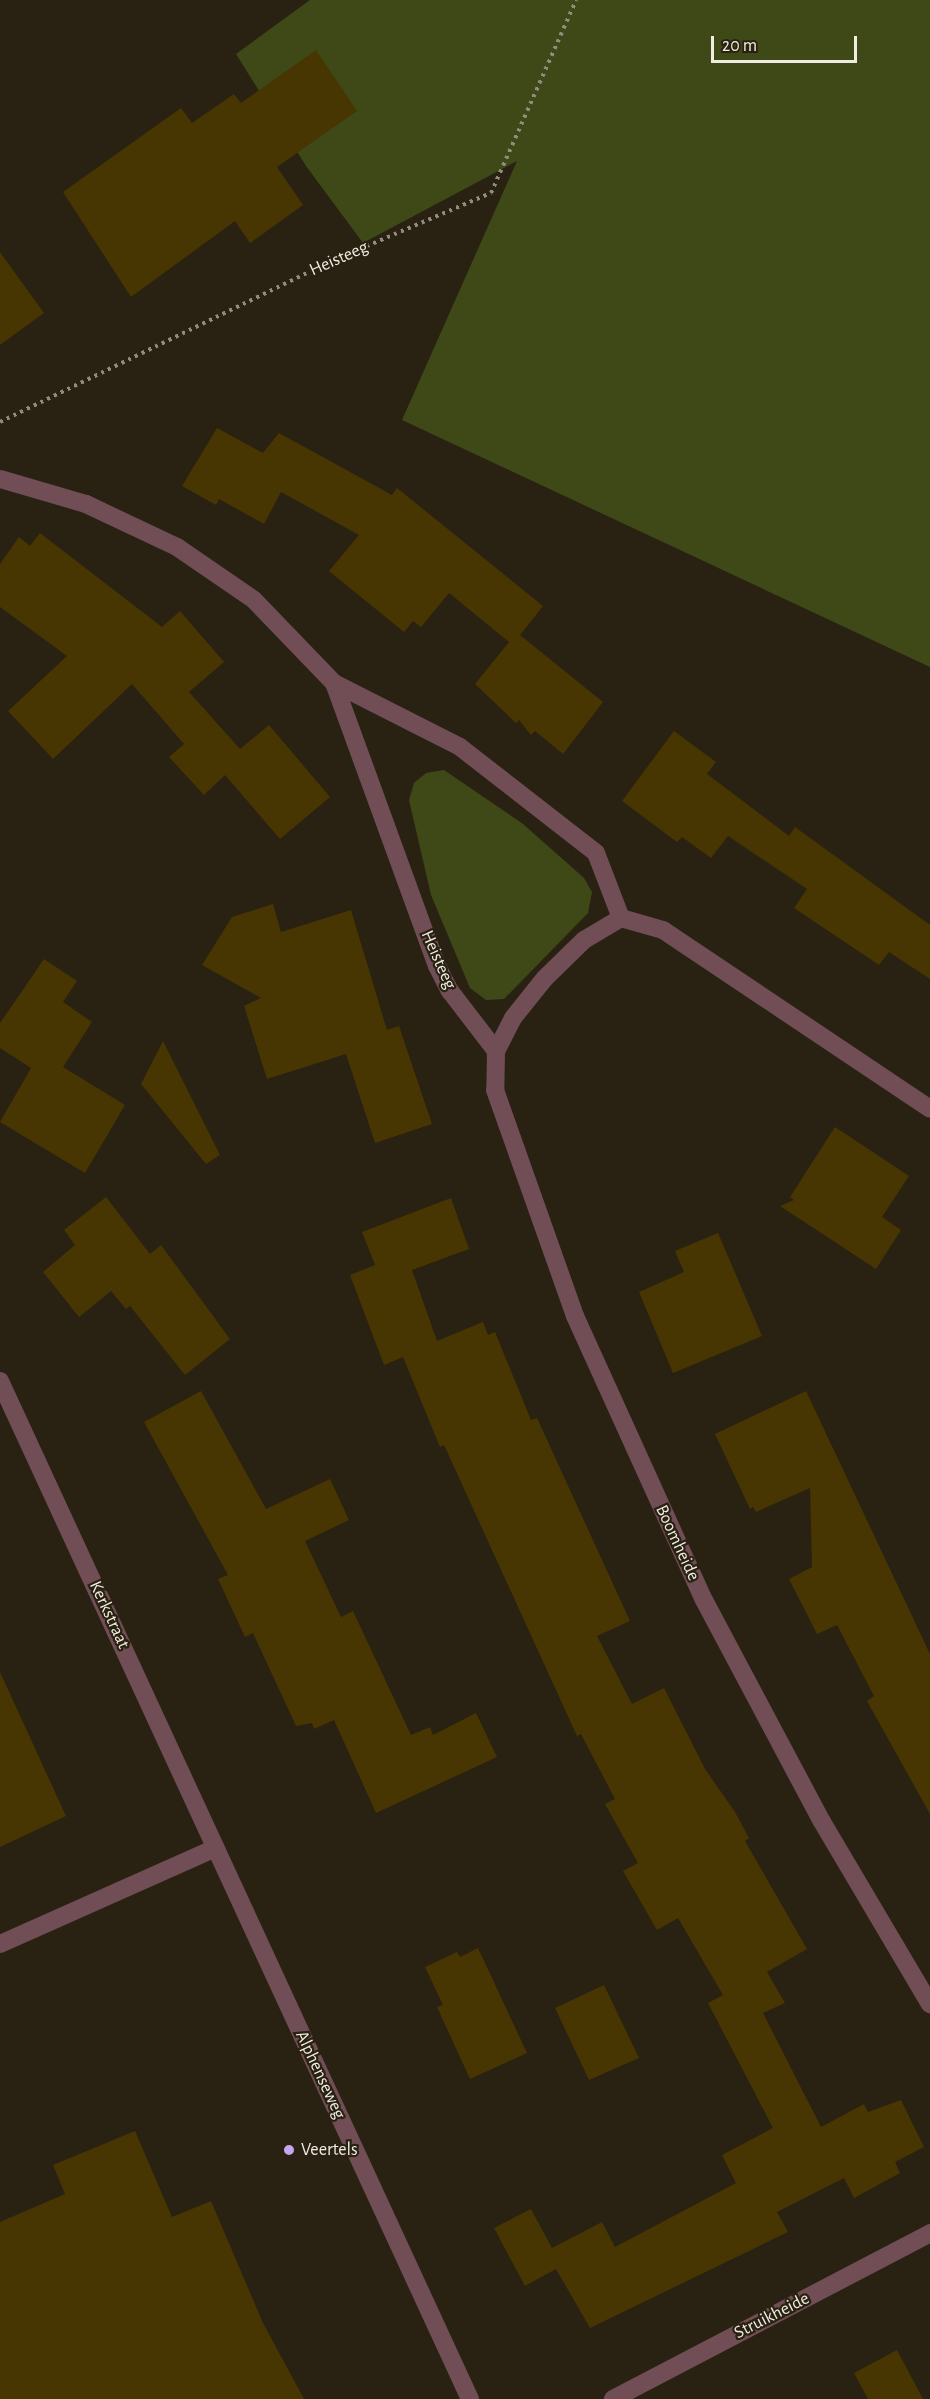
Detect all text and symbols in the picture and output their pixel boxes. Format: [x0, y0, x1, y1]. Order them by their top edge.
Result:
scale bar [714, 24, 860, 62]
text: 20 m [722, 37, 757, 55]
street label: Heisteeg [306, 237, 372, 281]
street label: Heisteeg [416, 927, 460, 993]
street label: Boomheide [650, 1502, 704, 1584]
street label: Kerkstraat [84, 1578, 134, 1652]
street label: Alphenseweg [290, 2028, 350, 2122]
place label: Veertels [301, 2139, 358, 2161]
marker: Veertels [282, 2143, 296, 2157]
street label: Struikheide [731, 2288, 813, 2344]

